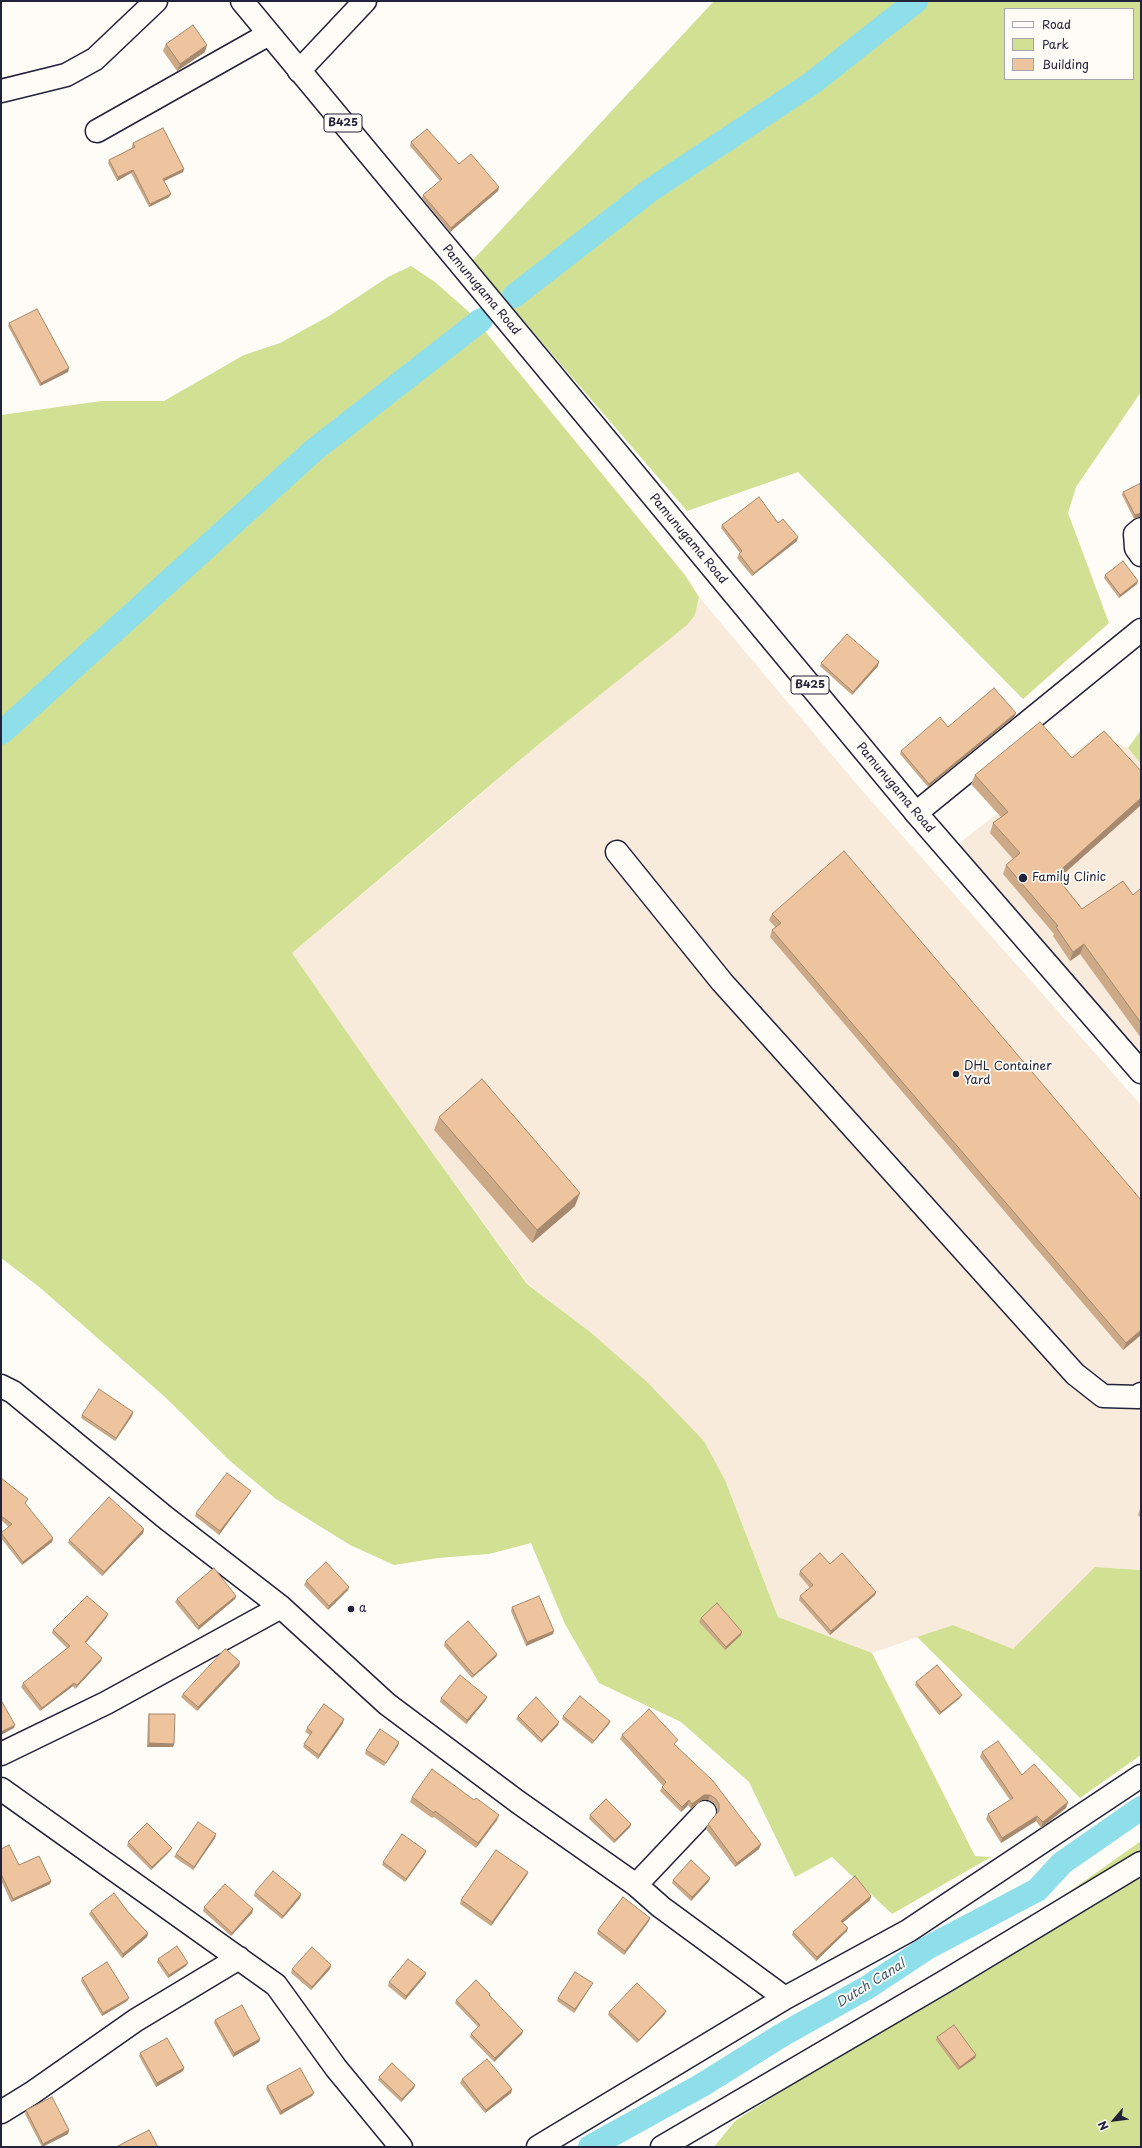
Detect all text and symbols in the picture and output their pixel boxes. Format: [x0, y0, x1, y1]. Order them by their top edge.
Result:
legend [1004, 8, 1134, 80]
text: Road [1042, 15, 1071, 33]
text: Park [1042, 35, 1069, 53]
text: Building [1042, 55, 1089, 73]
road number: B425 [324, 114, 362, 132]
street label: Pamunugama Road [439, 242, 523, 338]
street label: Pamunugama Road [646, 491, 730, 587]
road number: B425 [791, 676, 829, 694]
street label: Pamunugama Road [853, 740, 937, 836]
place label: Family Clinic [1032, 871, 1106, 885]
marker: Family Clinic [1017, 872, 1029, 884]
place label: DHL Container Yard [964, 1060, 1052, 1088]
marker: DHL Container Yard [951, 1069, 961, 1079]
place label: a [359, 1602, 366, 1616]
marker: a [346, 1604, 356, 1614]
water label: Dutch Canal [834, 1957, 908, 2011]
north arrow [1094, 2100, 1134, 2140]
text: N [1093, 2118, 1113, 2134]

